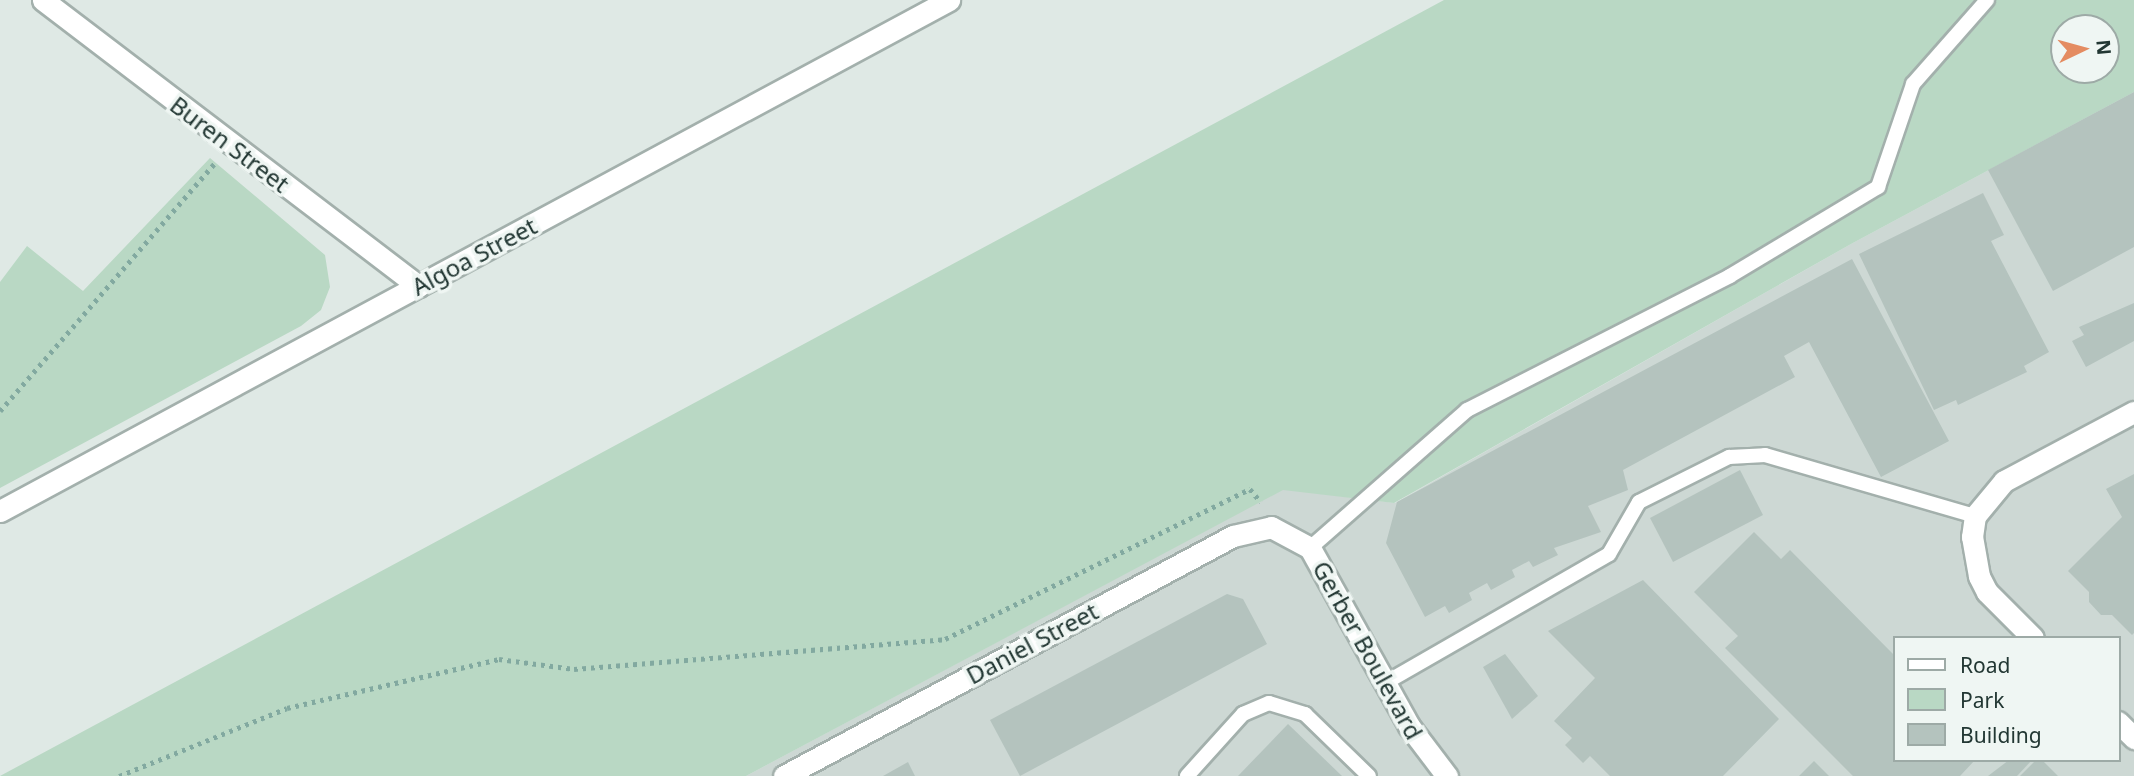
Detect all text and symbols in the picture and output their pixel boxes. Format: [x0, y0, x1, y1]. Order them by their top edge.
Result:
north arrow [2050, 14, 2120, 84]
text: N [2090, 39, 2118, 56]
street label: Buren Street [165, 90, 295, 198]
street label: Algoa Street [407, 211, 541, 301]
street label: Gerber Boulevard [1307, 556, 1429, 744]
street label: Daniel Street [961, 596, 1103, 690]
legend [1892, 636, 2120, 762]
text: Road [1960, 651, 2010, 679]
text: Park [1960, 686, 2004, 714]
text: Building [1960, 721, 2042, 749]

